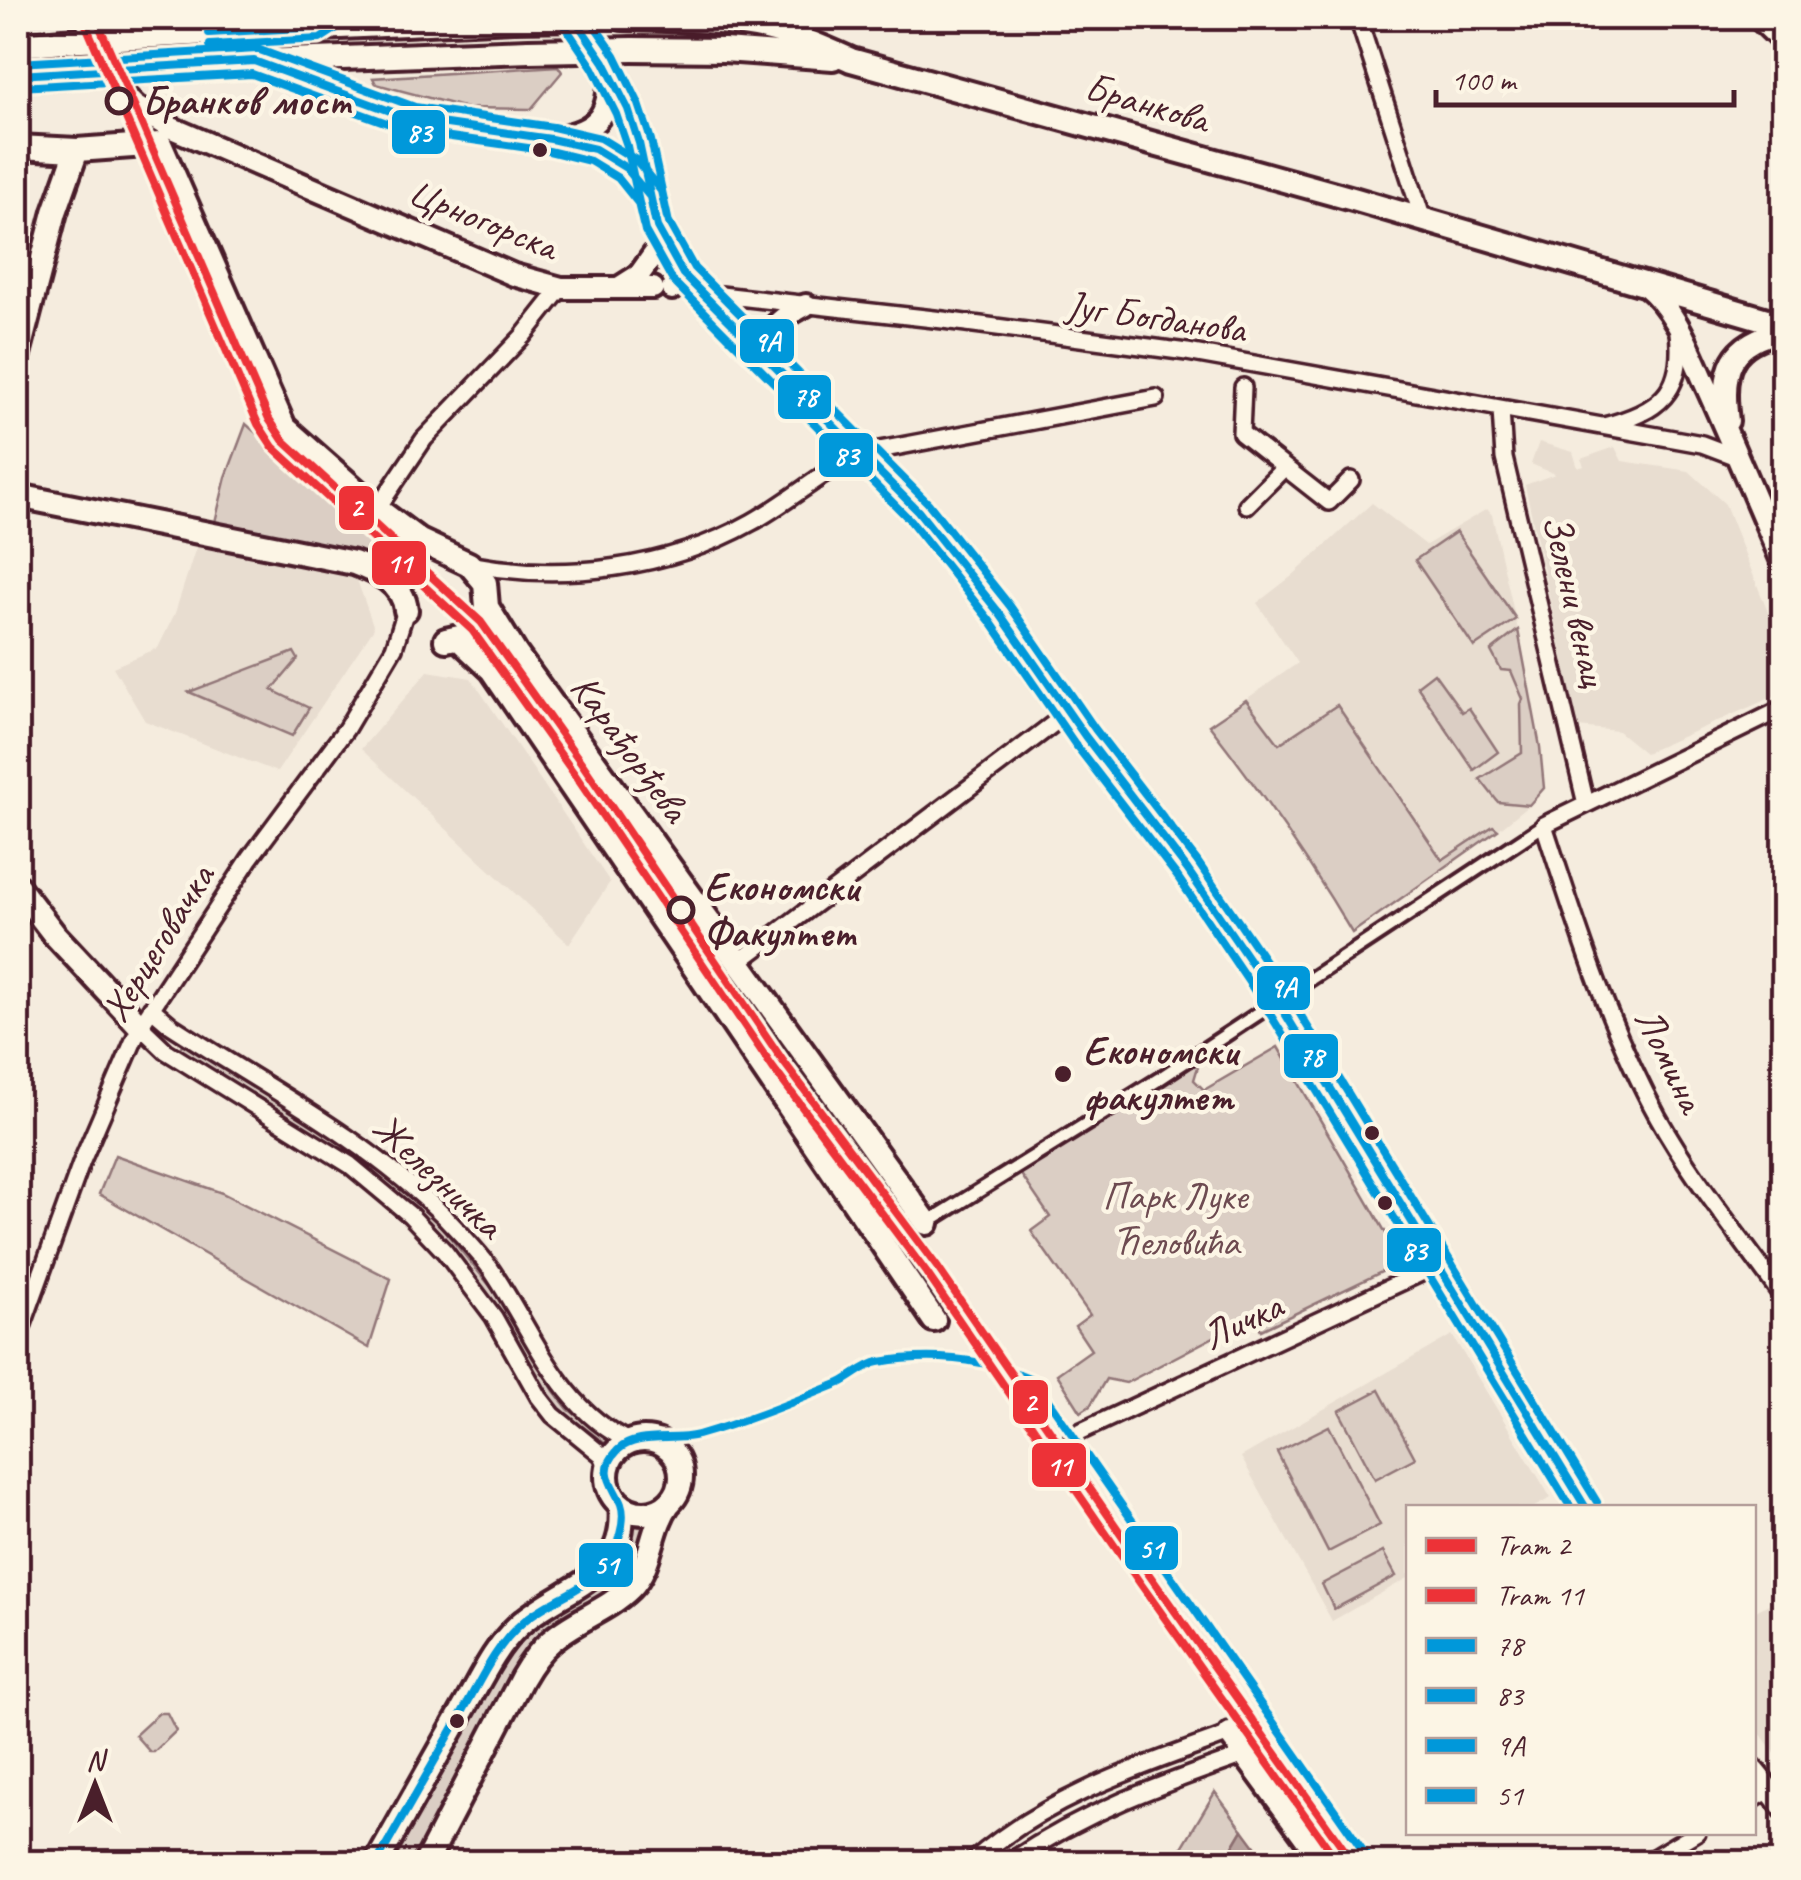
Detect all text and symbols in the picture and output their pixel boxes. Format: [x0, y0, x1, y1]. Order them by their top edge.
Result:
scale bar [1436, 45, 1734, 107]
text: 100 m [1451, 61, 1518, 99]
street label: Бранкова [1079, 62, 1218, 145]
place label: Бранков мост [142, 76, 353, 126]
marker: Бранков мост [106, 88, 132, 114]
line badge: 83 [390, 108, 447, 156]
text: 83 [406, 115, 434, 150]
unlabelled marker [530, 140, 550, 160]
street label: Црногорска [401, 167, 568, 273]
street label: Југ Богданова [1061, 279, 1252, 355]
line badge: 9A [738, 317, 796, 365]
text: 9A [754, 324, 782, 359]
line badge: 78 [776, 373, 833, 421]
text: 78 [792, 379, 821, 414]
line badge: 83 [817, 431, 875, 479]
text: 83 [833, 438, 861, 473]
line badge: 2 [337, 484, 376, 532]
text: 2 [350, 490, 365, 525]
street label: Зелени венац [1531, 509, 1619, 692]
line badge: 11 [370, 539, 428, 587]
text: 11 [386, 545, 415, 580]
street label: Карађорђева [560, 664, 702, 834]
street label: Херцеговачка [90, 853, 227, 1031]
place label: Економски Факултет [704, 862, 862, 958]
marker: Економски Факултет [668, 897, 694, 923]
line badge: 9A [1255, 964, 1312, 1012]
text: 9A [1270, 970, 1298, 1005]
street label: Ломина [1624, 1000, 1718, 1123]
place label: Економски факултет [1083, 1026, 1241, 1122]
line badge: 78 [1282, 1032, 1340, 1080]
text: 78 [1298, 1039, 1327, 1074]
marker: Економски факултет [1052, 1063, 1074, 1085]
street label: Железничка [362, 1103, 516, 1251]
unlabelled marker [1362, 1123, 1382, 1143]
park label: Парк Луке Ћеловића [1103, 1171, 1250, 1267]
unlabelled marker [1375, 1193, 1395, 1213]
line badge: 83 [1385, 1226, 1443, 1274]
text: 83 [1401, 1233, 1429, 1268]
street label: Личка [1194, 1280, 1293, 1361]
line badge: 2 [1011, 1378, 1050, 1426]
text: 2 [1024, 1385, 1039, 1420]
line badge: 11 [1030, 1441, 1088, 1489]
text: 11 [1046, 1448, 1075, 1483]
legend [1406, 1505, 1756, 1835]
line badge: 51 [1123, 1524, 1180, 1572]
text: Tram 2 [1496, 1526, 1573, 1564]
text: 51 [1139, 1531, 1167, 1566]
line badge: 51 [577, 1541, 635, 1589]
text: 51 [594, 1547, 622, 1582]
text: Tram 11 [1496, 1576, 1585, 1614]
text: 78 [1496, 1626, 1526, 1664]
text: 83 [1496, 1676, 1526, 1714]
unlabelled marker [447, 1711, 467, 1731]
text: 9A [1496, 1726, 1527, 1764]
north arrow [45, 1735, 145, 1835]
text: N [86, 1743, 108, 1778]
text: 51 [1496, 1776, 1525, 1814]

